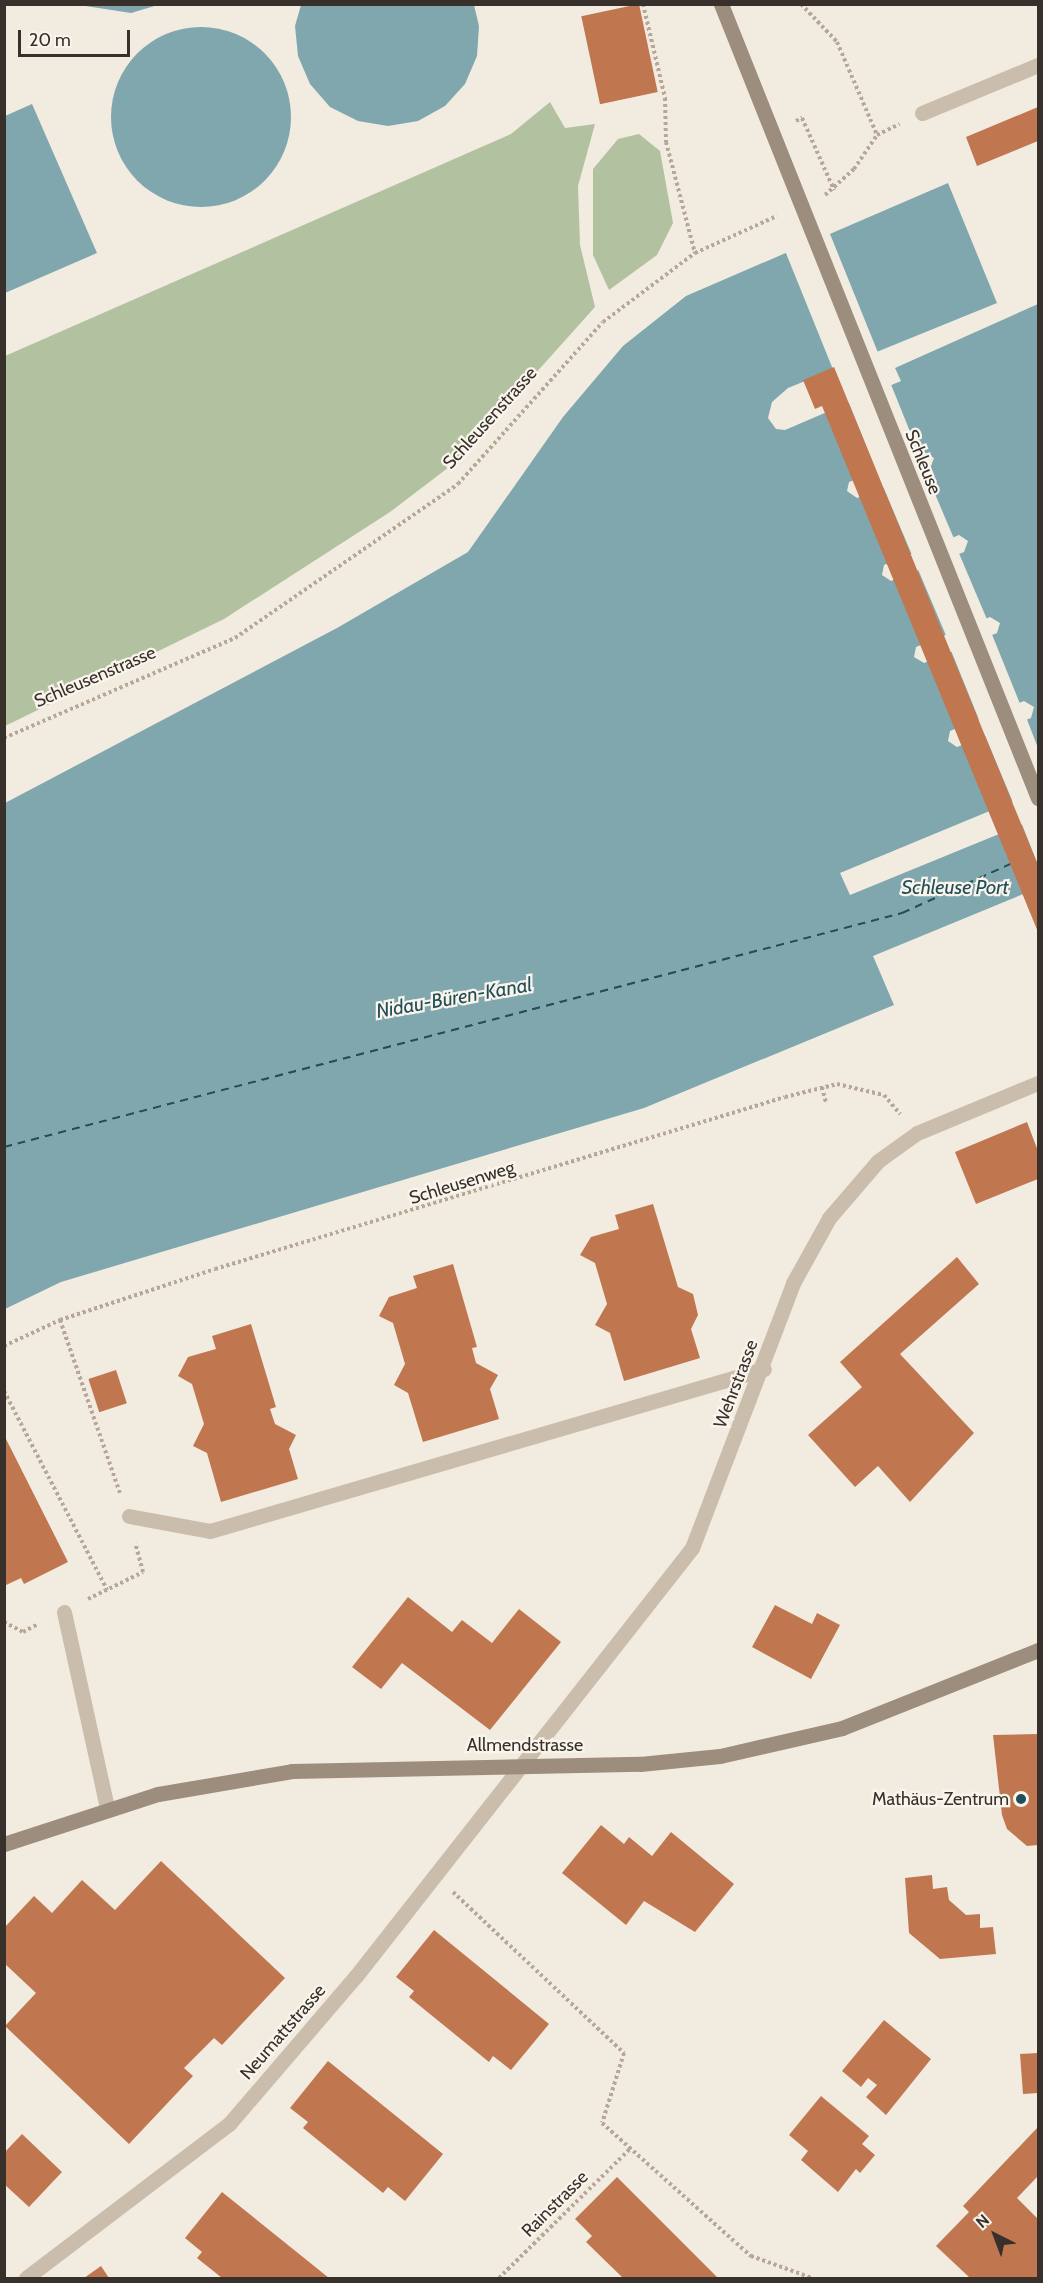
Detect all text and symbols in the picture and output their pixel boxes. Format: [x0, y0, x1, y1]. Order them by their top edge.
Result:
scale bar [21, 18, 134, 56]
text: 20 m [29, 29, 71, 51]
street label: Schleusenstrasse [439, 363, 541, 473]
street label: Schleuse [900, 426, 946, 498]
street label: Schleusenstrasse [31, 642, 159, 712]
water label: Schleuse Port [902, 875, 1008, 899]
water label: Nidau-Büren-Kanal [374, 972, 534, 1024]
street label: Schleusenweg [407, 1157, 517, 1209]
street label: Wehrstrasse [709, 1337, 763, 1431]
street label: Allmendstrasse [467, 1734, 583, 1756]
place label: Mathäus-Zentrum [872, 1788, 1009, 1810]
marker: Mathäus-Zentrum [1014, 1792, 1028, 1806]
street label: Neumattstrasse [236, 1980, 330, 2084]
street label: Rainstrasse [517, 2166, 593, 2242]
north arrow [965, 2205, 1025, 2265]
text: N [972, 2210, 993, 2232]

